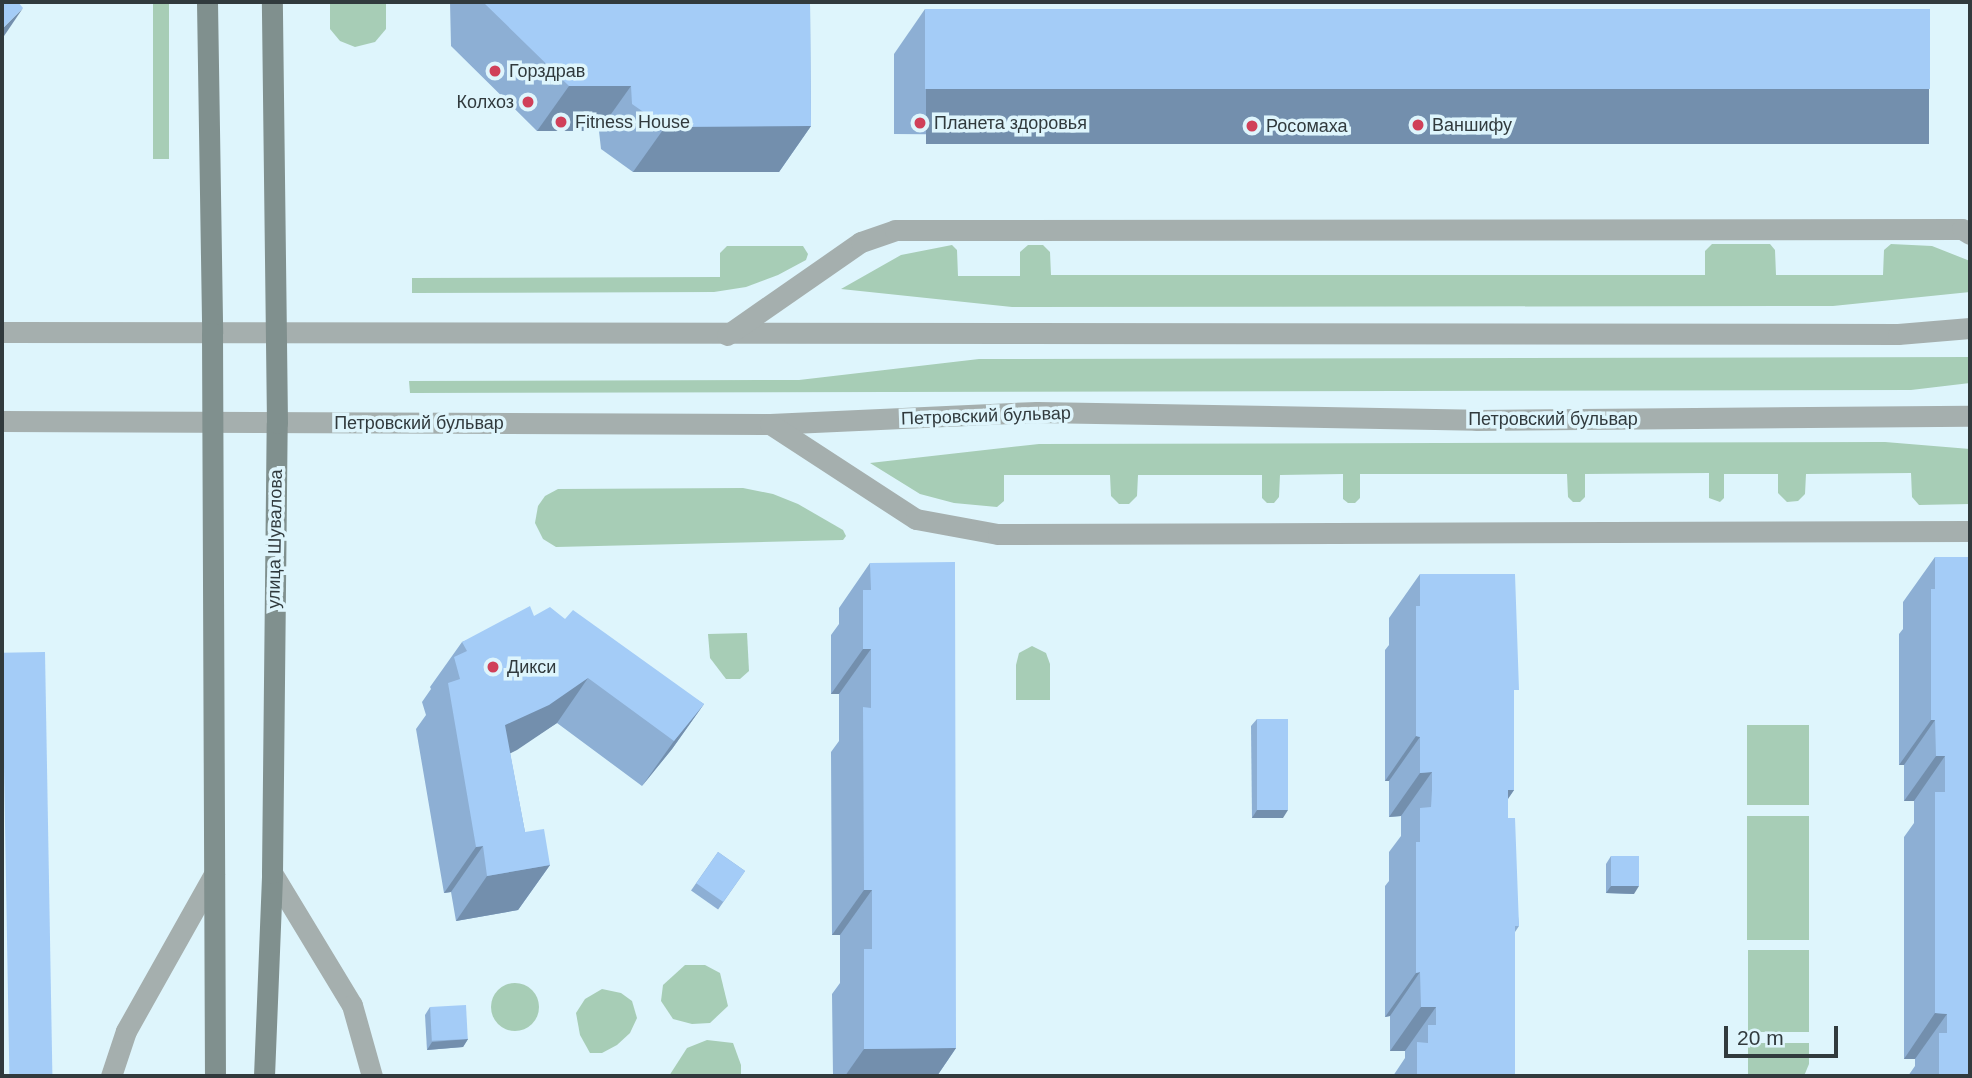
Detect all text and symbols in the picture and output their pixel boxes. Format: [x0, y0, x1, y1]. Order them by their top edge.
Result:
place label: Горздрав [509, 60, 585, 82]
marker: Горздрав [487, 63, 503, 79]
place label: Колхоз [457, 91, 514, 113]
marker: Колхоз [520, 94, 536, 110]
place label: Fitness House [575, 111, 690, 133]
place label: Планета здоровья [934, 112, 1087, 134]
marker: Fitness House [553, 114, 569, 130]
place label: Ваншифу [1432, 114, 1512, 136]
marker: Планета здоровья [912, 115, 928, 131]
place label: Росомаха [1266, 115, 1348, 137]
marker: Ваншифу [1410, 117, 1426, 133]
marker: Росомаха [1244, 118, 1260, 134]
street label: Петровский бульвар [901, 402, 1071, 430]
street label: Петровский бульвар [1468, 408, 1638, 430]
street label: Петровский бульвар [334, 412, 504, 434]
street label: улица Шувалова [263, 469, 287, 609]
place label: Дикси [507, 656, 556, 678]
marker: Дикси [485, 659, 501, 675]
scale bar [1727, 1012, 1841, 1056]
text: 20 m [1737, 1026, 1784, 1049]

